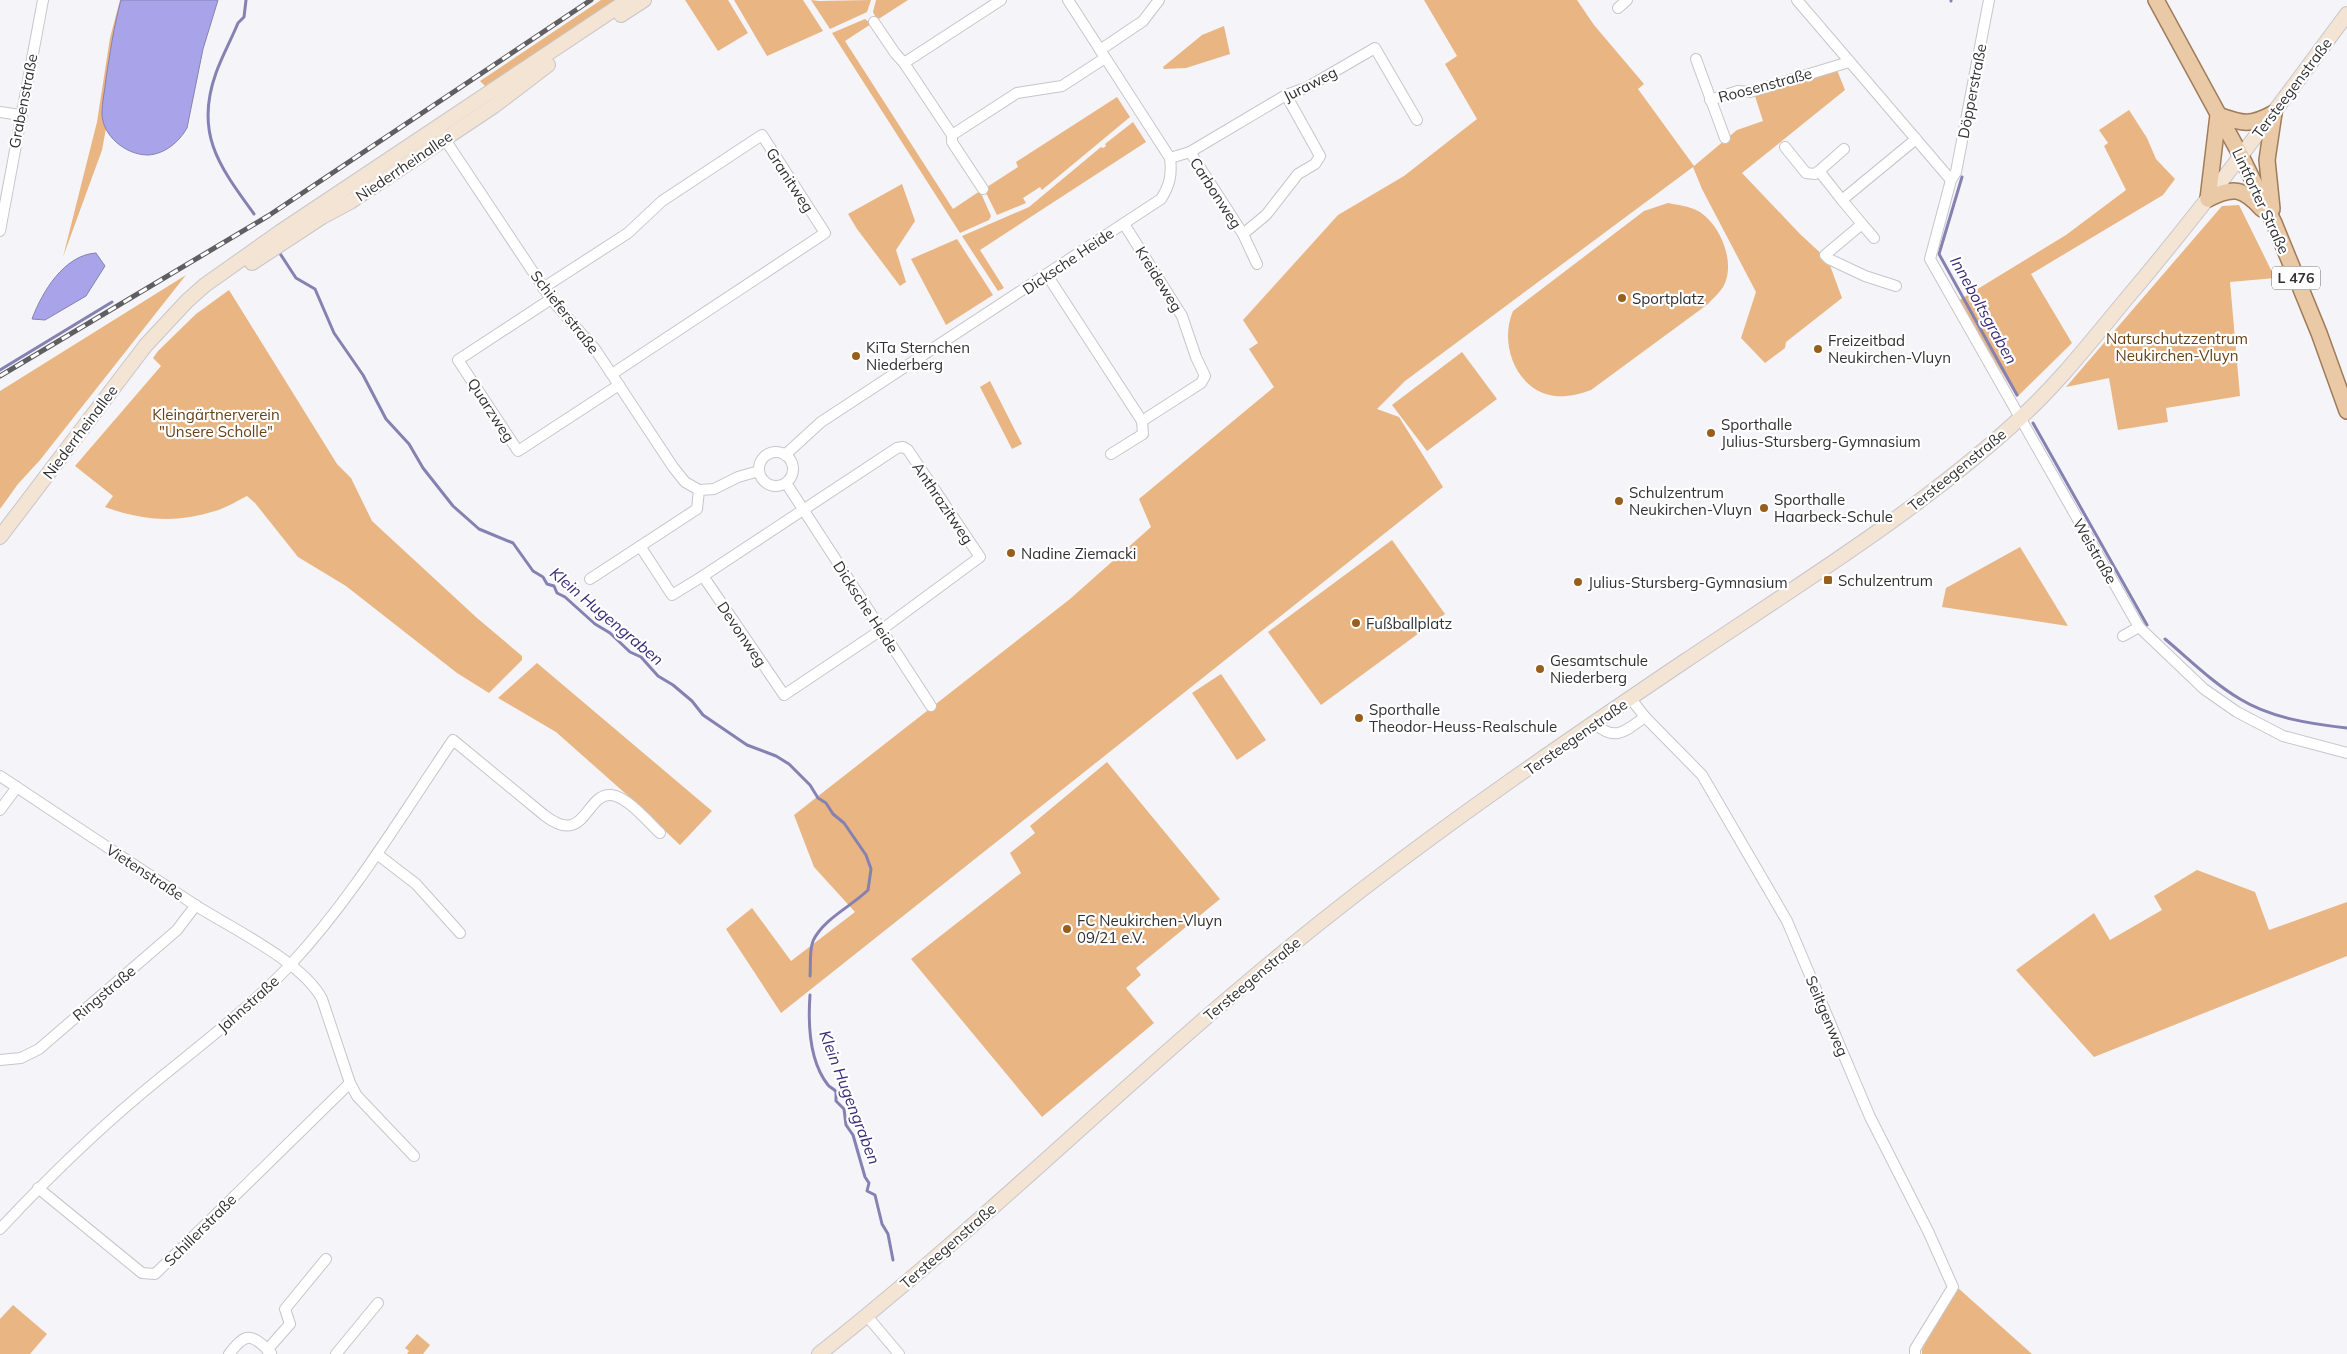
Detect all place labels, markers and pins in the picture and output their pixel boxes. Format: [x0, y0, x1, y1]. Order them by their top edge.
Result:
place label: Sportplatz [1632, 289, 1705, 308]
marker: Sportplatz [1616, 292, 1628, 304]
place label: Freizeitbad Neukirchen-Vluyn [1828, 331, 1951, 367]
place label: KiTa Sternchen Niederberg [866, 338, 970, 374]
marker: Freizeitbad Neukirchen-Vluyn [1812, 343, 1824, 355]
marker: KiTa Sternchen Niederberg [850, 350, 862, 362]
place label: Sporthalle Julius-Stursberg-Gymnasium [1721, 415, 1921, 451]
marker: Sporthalle Julius-Stursberg-Gymnasium [1705, 427, 1717, 439]
place label: Schulzentrum Neukirchen-Vluyn [1629, 483, 1752, 519]
place label: Sporthalle Haarbeck-Schule [1774, 490, 1893, 526]
marker: Schulzentrum Neukirchen-Vluyn [1613, 495, 1625, 507]
marker: Sporthalle Haarbeck-Schule [1758, 502, 1770, 514]
place label: Nadine Ziemacki [1021, 544, 1136, 563]
marker: Nadine Ziemacki [1005, 547, 1017, 559]
place label: Schulzentrum [1838, 571, 1933, 590]
place label: Julius-Stursberg-Gymnasium [1588, 573, 1788, 592]
marker: Schulzentrum [1822, 574, 1834, 586]
marker: Julius-Stursberg-Gymnasium [1572, 576, 1584, 588]
place label: Fußballplatz [1366, 614, 1452, 633]
marker: Fußballplatz [1350, 617, 1362, 629]
place label: Gesamtschule Niederberg [1550, 651, 1648, 687]
marker: Gesamtschule Niederberg [1534, 663, 1546, 675]
place label: Sporthalle Theodor-Heuss-Realschule [1369, 700, 1557, 736]
marker: Sporthalle Theodor-Heuss-Realschule [1353, 712, 1365, 724]
place label: FC Neukirchen-Vluyn 09/21 e.V. [1077, 911, 1222, 947]
marker: FC Neukirchen-Vluyn 09/21 e.V. [1061, 923, 1073, 935]

